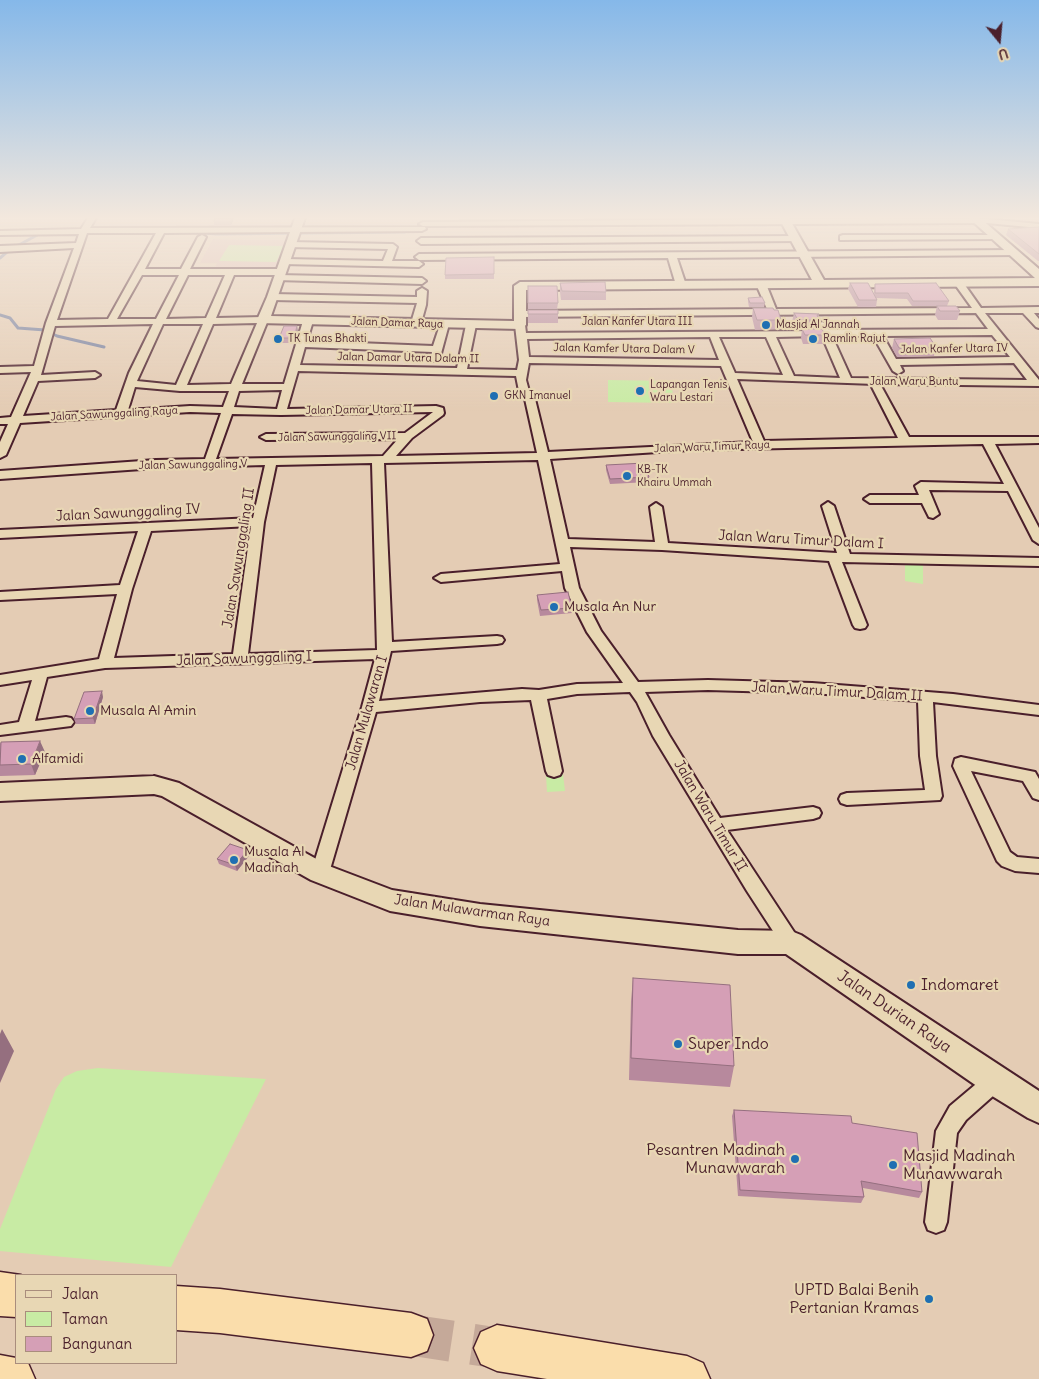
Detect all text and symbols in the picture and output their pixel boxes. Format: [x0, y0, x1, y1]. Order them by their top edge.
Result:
north arrow [974, 15, 1024, 65]
text: U [996, 44, 1011, 64]
street label: Jalan Damar Raya [351, 315, 443, 331]
street label: Jalan Kanfer Utara III [582, 315, 692, 329]
place label: Masjid Al Jannah [776, 318, 859, 332]
marker: Masjid Al Jannah [760, 319, 772, 331]
place label: TK Tunas Bhakti [288, 332, 366, 346]
place label: Ramlin Rajut [823, 332, 886, 346]
marker: TK Tunas Bhakti [272, 333, 284, 345]
marker: Ramlin Rajut [807, 333, 819, 345]
street label: Jalan Kamfer Utara Dalam V [553, 341, 695, 357]
street label: Jalan Kanfer Utara IV [900, 341, 1008, 357]
street label: Jalan Damar Utara Dalam II [337, 350, 479, 366]
street label: Jalan Waru Buntu [869, 375, 959, 389]
place label: Lapangan Tenis Waru Lestari [650, 378, 727, 404]
marker: Lapangan Tenis Waru Lestari [634, 385, 646, 397]
place label: GKN Imanuel [504, 389, 571, 403]
marker: GKN Imanuel [488, 390, 500, 402]
street label: Jalan Damar Utara II [305, 402, 413, 418]
street label: Jalan Sawunggaling Raya [50, 404, 178, 424]
street label: Jalan Sawunggaling VII [278, 429, 396, 445]
street label: Jalan Waru Timur Raya [654, 438, 770, 456]
street label: Jalan Sawunggaling V [138, 457, 248, 473]
place label: KB-TK Khairu Ummah [637, 463, 712, 489]
marker: KB-TK Khairu Ummah [621, 470, 633, 482]
street label: Jalan Sawunggaling II [220, 487, 258, 629]
street label: Jalan Sawunggaling IV [55, 501, 201, 525]
street label: Jalan Waru Timur Dalam I [718, 527, 884, 553]
place label: Musala An Nur [564, 599, 656, 615]
marker: Musala An Nur [548, 601, 560, 613]
street label: Jalan Sawunggaling I [176, 648, 312, 670]
street label: Jalan Mulawaran I [343, 654, 391, 772]
street label: Jalan Waru Timur Dalam II [751, 679, 923, 705]
place label: Musala Al Amin [100, 703, 196, 719]
marker: Musala Al Amin [84, 705, 96, 717]
place label: Alfamidi [32, 751, 83, 767]
marker: Alfamidi [16, 753, 28, 765]
street label: Jalan Waru Timur II [670, 757, 750, 875]
place label: Musala Al Madinah [244, 844, 304, 876]
marker: Musala Al Madinah [228, 854, 240, 866]
street label: Jalan Mulawarman Raya [393, 892, 551, 930]
street label: Jalan Durian Raya [833, 967, 955, 1057]
place label: Indomaret [921, 975, 999, 995]
marker: Indomaret [905, 979, 917, 991]
place label: Super Indo [688, 1034, 769, 1054]
marker: Super Indo [672, 1038, 684, 1050]
place label: Pesantren Madinah Munawwarah [646, 1140, 785, 1178]
place label: Masjid Madinah Munawwarah [903, 1146, 1015, 1184]
marker: Pesantren Madinah Munawwarah [789, 1153, 801, 1165]
marker: Masjid Madinah Munawwarah [887, 1159, 899, 1171]
legend [15, 1274, 178, 1364]
place label: UPTD Balai Benih Pertanian Kramas [789, 1280, 919, 1318]
text: Jalan [62, 1284, 99, 1303]
marker: UPTD Balai Benih Pertanian Kramas [923, 1293, 935, 1305]
text: Taman [62, 1309, 108, 1328]
text: Bangunan [62, 1334, 132, 1353]

